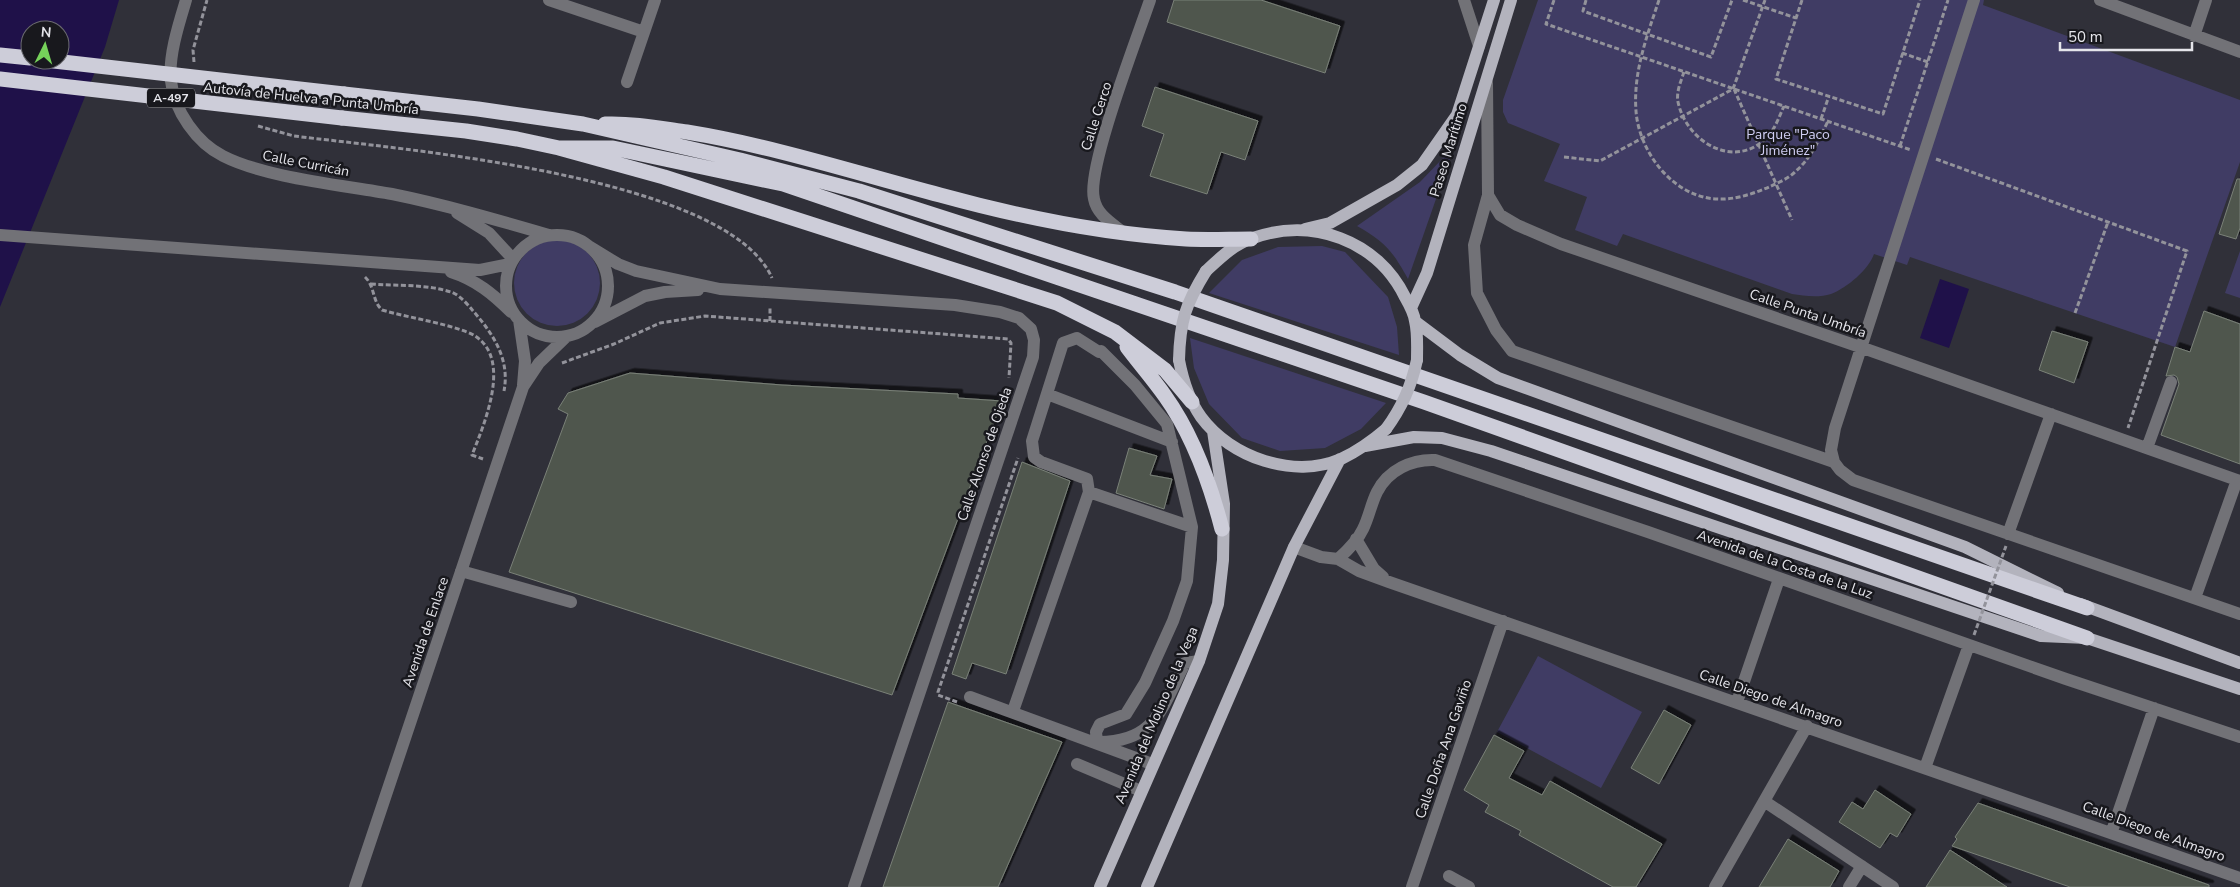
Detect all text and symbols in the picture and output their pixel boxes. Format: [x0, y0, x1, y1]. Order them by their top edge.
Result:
north arrow [20, 20, 70, 70]
scale bar [2060, 20, 2192, 52]
text: N [40, 23, 52, 42]
text: 50 m [2068, 27, 2103, 47]
street label: Autovía de Huelva a Punta Umbría [202, 78, 420, 119]
street label: Calle Cerco [1076, 79, 1117, 153]
road number: A-497 [147, 89, 195, 108]
street label: Paseo Marítimo [1425, 101, 1472, 199]
park label: Parque "Paco Jiménez" [1746, 125, 1830, 160]
street label: Calle Curricán [261, 146, 351, 181]
street label: Calle Punta Umbría [1747, 285, 1869, 342]
street label: Calle Alonso de Ojeda [953, 385, 1016, 524]
street label: Avenida de la Costa de la Luz [1694, 525, 1876, 604]
street label: Avenida de Enlace [398, 574, 453, 690]
street label: Avenida del Molino de la Vega [1110, 624, 1202, 807]
street label: Calle Diego de Almagro [1697, 665, 1845, 732]
street label: Calle Doña Ana Gaviño [1411, 677, 1476, 821]
street label: Calle Diego de Almagro [2080, 797, 2228, 866]

